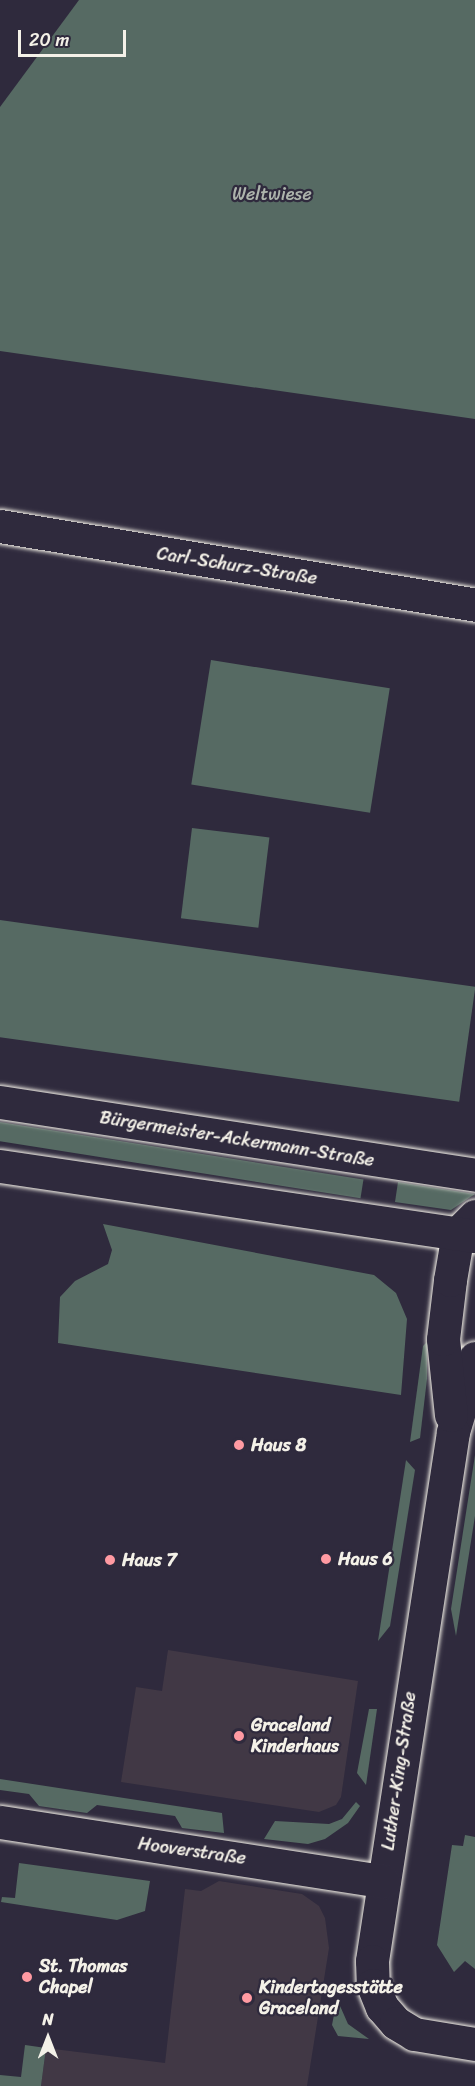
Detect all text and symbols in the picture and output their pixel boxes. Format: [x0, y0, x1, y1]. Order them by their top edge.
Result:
scale bar [21, 18, 129, 56]
text: 20 m [29, 24, 69, 56]
park label: Weltwiese [232, 183, 312, 205]
street label: Carl-Schurz-Straße [155, 543, 319, 589]
street label: Bürgermeister-Ackermann-Straße [98, 1107, 376, 1171]
place label: Haus 8 [251, 1434, 306, 1456]
marker: Haus 8 [232, 1438, 246, 1452]
place label: Haus 6 [338, 1548, 393, 1570]
place label: Haus 7 [122, 1549, 177, 1571]
marker: Haus 6 [319, 1552, 333, 1566]
marker: Haus 7 [103, 1553, 117, 1567]
street label: Luther-King-Straße [377, 1690, 421, 1852]
place label: Graceland Kinderhaus [251, 1715, 339, 1758]
marker: Graceland Kinderhaus [232, 1729, 246, 1743]
street label: Hooverstraße [137, 1833, 247, 1869]
place label: St. Thomas Chapel [39, 1956, 127, 1998]
marker: St. Thomas Chapel [20, 1970, 34, 1984]
place label: Kindertagesstätte Graceland [259, 1977, 403, 2020]
marker: Kindertagesstätte Graceland [240, 1991, 254, 2005]
text: N [42, 2005, 54, 2034]
north arrow [18, 2008, 78, 2068]

